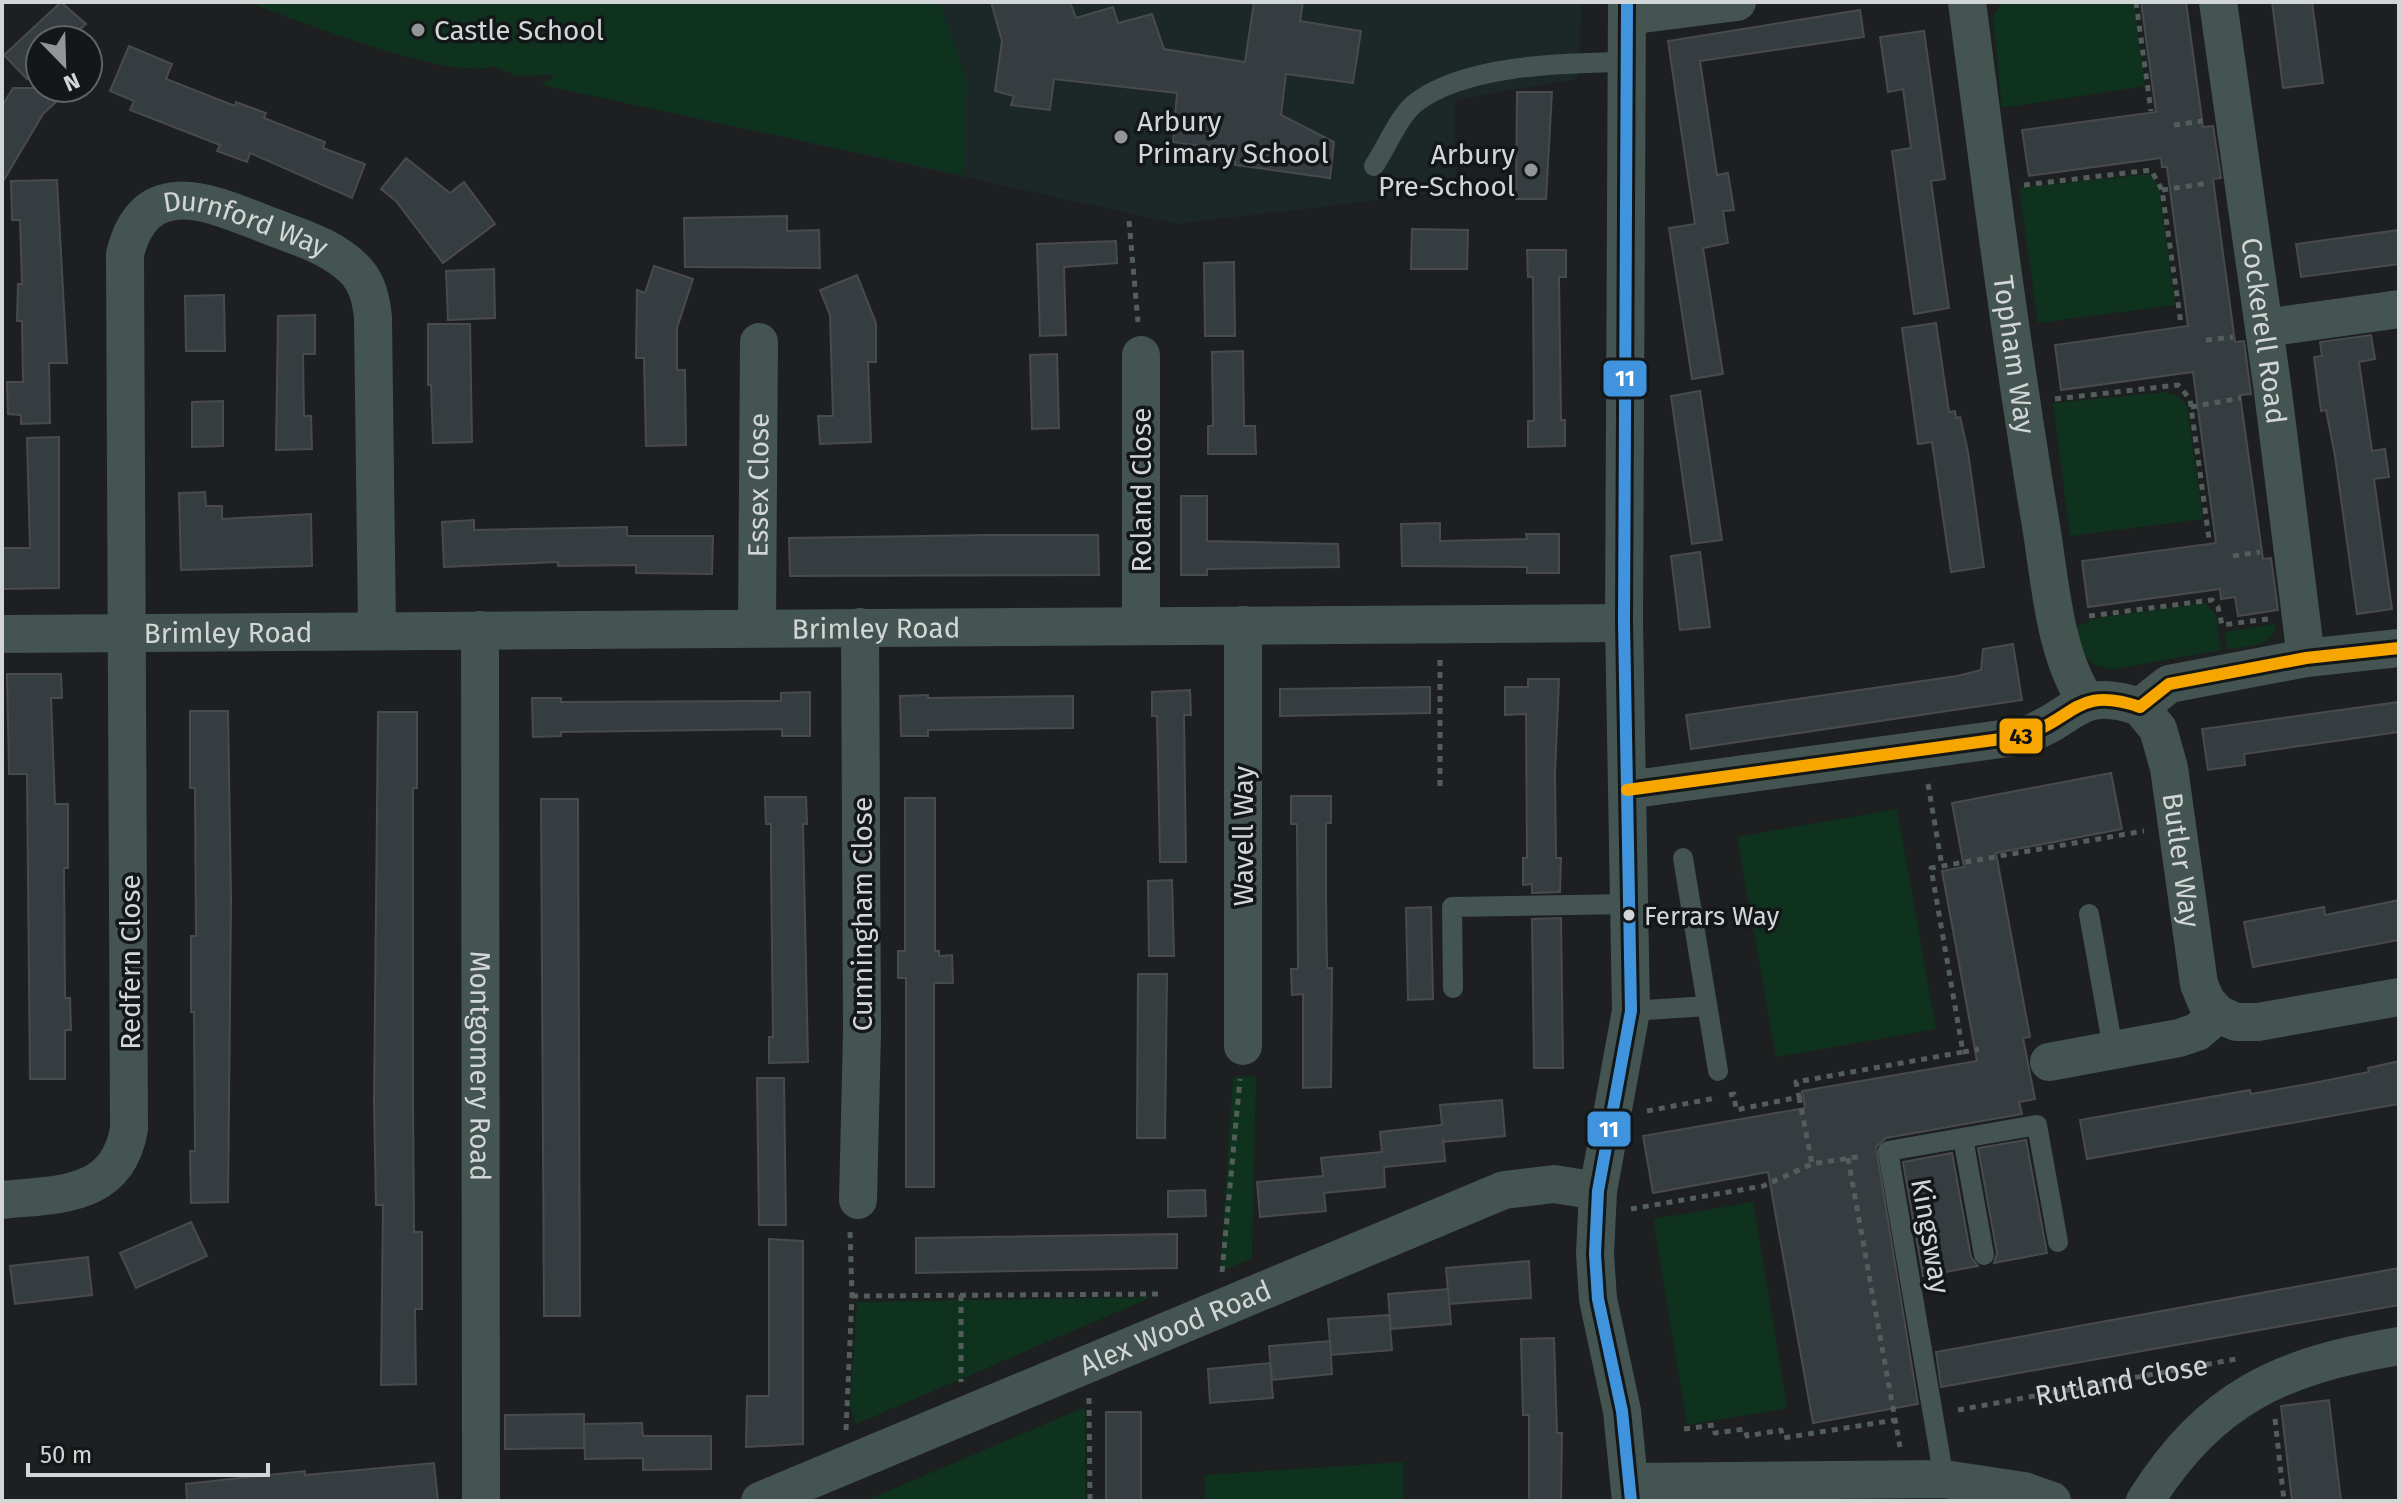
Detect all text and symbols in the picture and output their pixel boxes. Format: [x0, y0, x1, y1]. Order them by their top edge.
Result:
place label: Castle School [434, 14, 604, 47]
marker: Castle School [409, 21, 427, 39]
north arrow [24, 24, 104, 104]
text: N [60, 67, 84, 97]
place label: Arbury Primary School [1137, 105, 1329, 170]
marker: Arbury Primary School [1112, 128, 1130, 146]
place label: Arbury Pre-School [1378, 138, 1515, 203]
marker: Arbury Pre-School [1522, 161, 1540, 179]
street label: Durnford Way [160, 184, 333, 264]
street label: Cockerell Road [2234, 235, 2293, 426]
street label: Topham Way [1986, 273, 2042, 437]
line badge: 11 [1602, 359, 1648, 398]
text: 11 [1615, 365, 1635, 392]
street label: Roland Close [1125, 408, 1158, 572]
street label: Essex Close [741, 412, 776, 558]
street label: Brimley Road [791, 612, 960, 646]
street label: Brimley Road [143, 616, 312, 650]
line badge: 43 [1998, 717, 2044, 755]
text: 43 [2009, 723, 2033, 750]
street label: Wavell Way [1227, 765, 1260, 906]
street label: Butler Way [2156, 791, 2207, 930]
street label: Cunningham Close [846, 797, 879, 1031]
street label: Redfern Close [114, 874, 147, 1050]
place label: Ferrars Way [1644, 901, 1779, 932]
marker: Ferrars Way [1621, 907, 1637, 923]
street label: Montgomery Road [463, 951, 497, 1181]
line badge: 11 [1586, 1110, 1632, 1148]
text: 11 [1599, 1116, 1619, 1143]
street label: Kingsway [1904, 1176, 1957, 1296]
street label: Alex Wood Road [1075, 1273, 1276, 1383]
street label: Rutland Close [2032, 1349, 2210, 1413]
scale bar [28, 1427, 268, 1477]
text: 50 m [40, 1441, 92, 1469]

